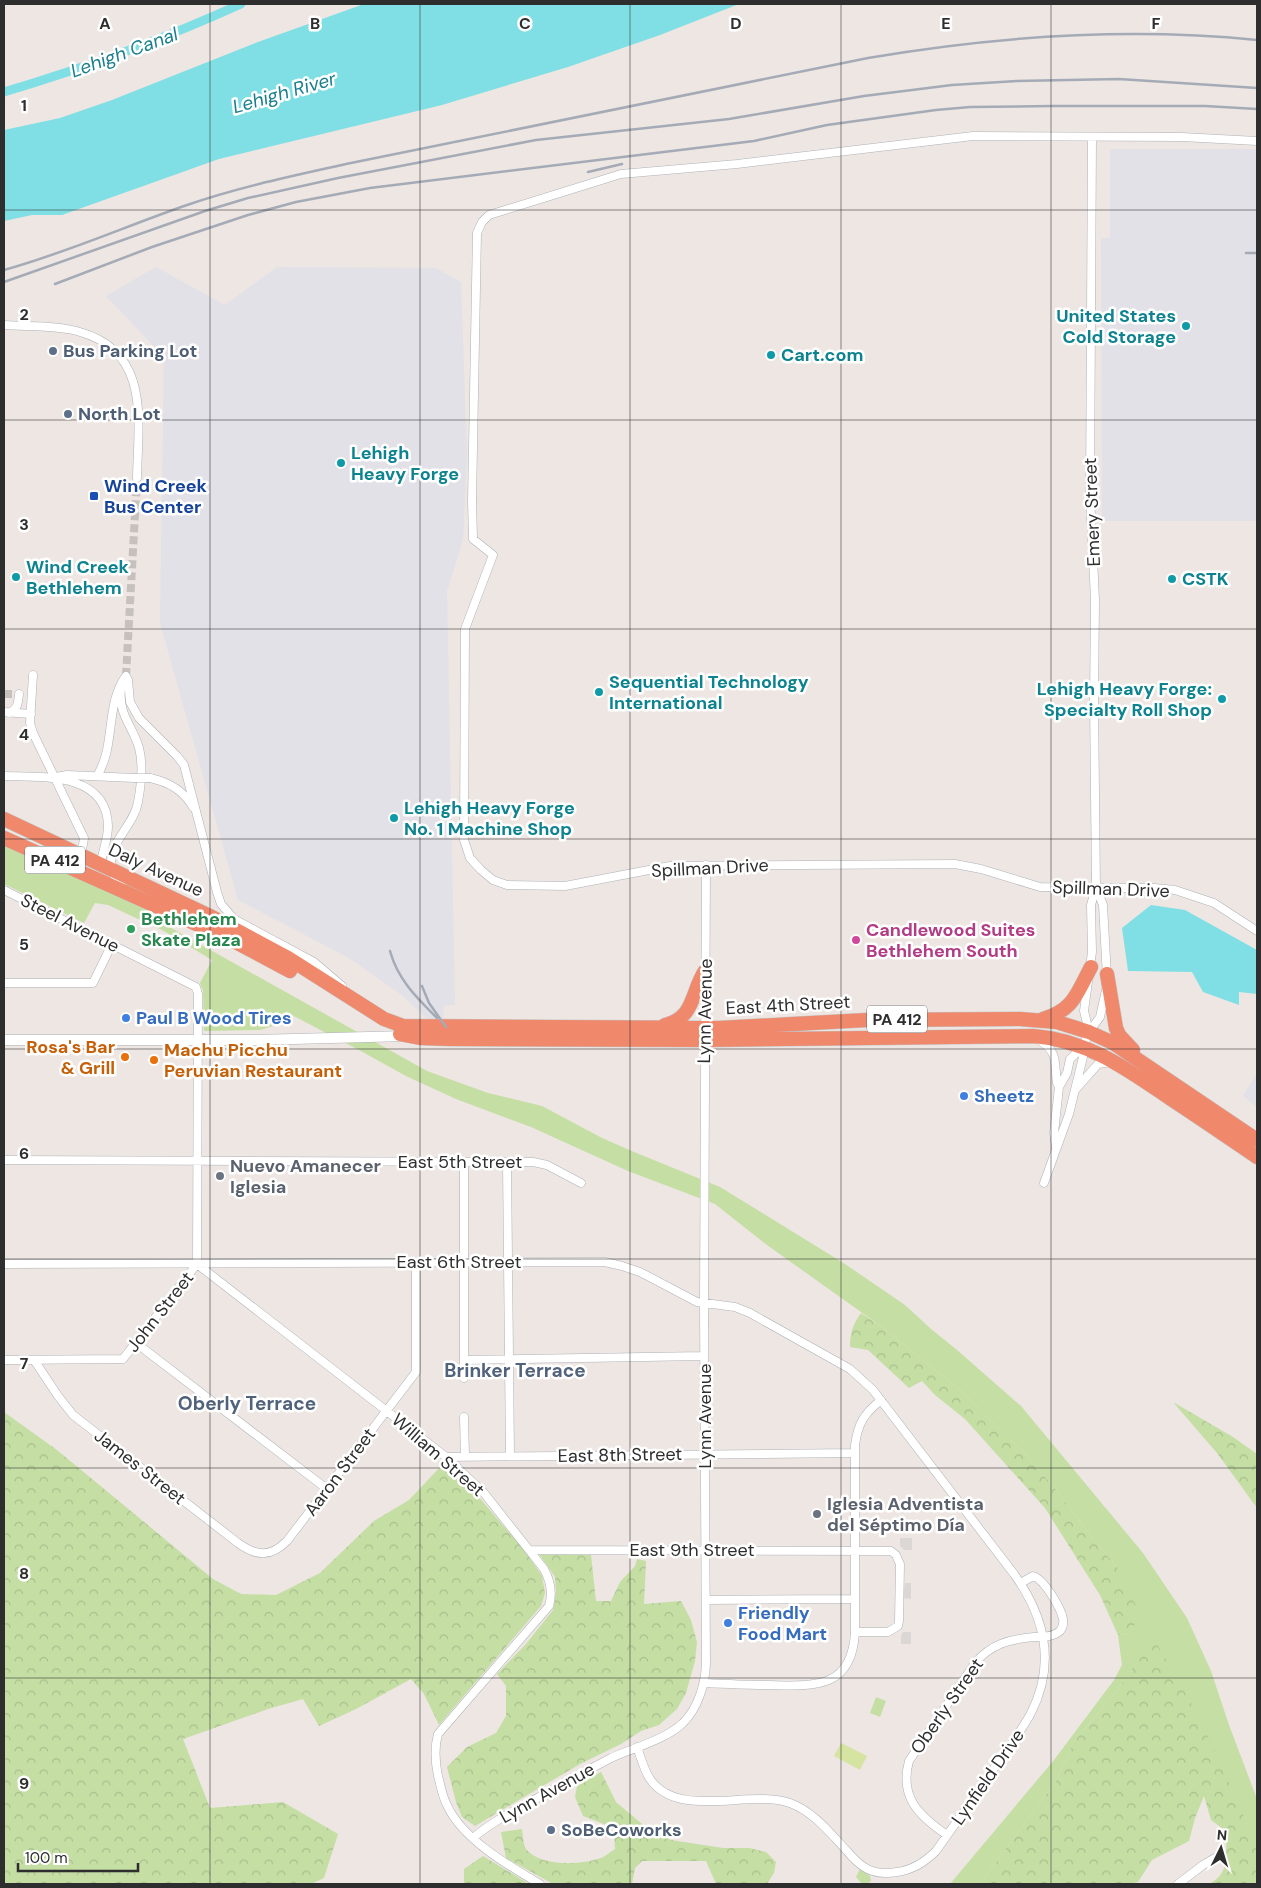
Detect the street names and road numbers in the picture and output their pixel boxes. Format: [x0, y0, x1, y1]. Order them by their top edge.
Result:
street label: Emery Street [1078, 457, 1106, 567]
street label: Daly Avenue [105, 838, 207, 902]
road number: PA 412 [25, 846, 85, 874]
street label: Spillman Drive [651, 853, 769, 883]
street label: Spillman Drive [1052, 875, 1170, 903]
street label: Steel Avenue [17, 888, 123, 958]
street label: Lynn Avenue [692, 958, 718, 1064]
street label: East 4th Street [725, 990, 851, 1020]
road number: PA 412 [867, 1006, 927, 1032]
street label: East 5th Street [398, 1150, 522, 1174]
street label: East 6th Street [397, 1250, 521, 1274]
street label: John Street [121, 1267, 199, 1357]
street label: Lynn Avenue [693, 1363, 717, 1469]
street label: William Street [386, 1408, 490, 1502]
street label: Aaron Street [299, 1423, 381, 1521]
street label: James Street [89, 1424, 191, 1510]
street label: East 8th Street [557, 1442, 683, 1468]
street label: East 9th Street [630, 1538, 754, 1562]
street label: Oberly Street [905, 1653, 989, 1759]
street label: Lynfield Drive [946, 1724, 1030, 1830]
street label: Lynn Avenue [495, 1757, 599, 1829]

